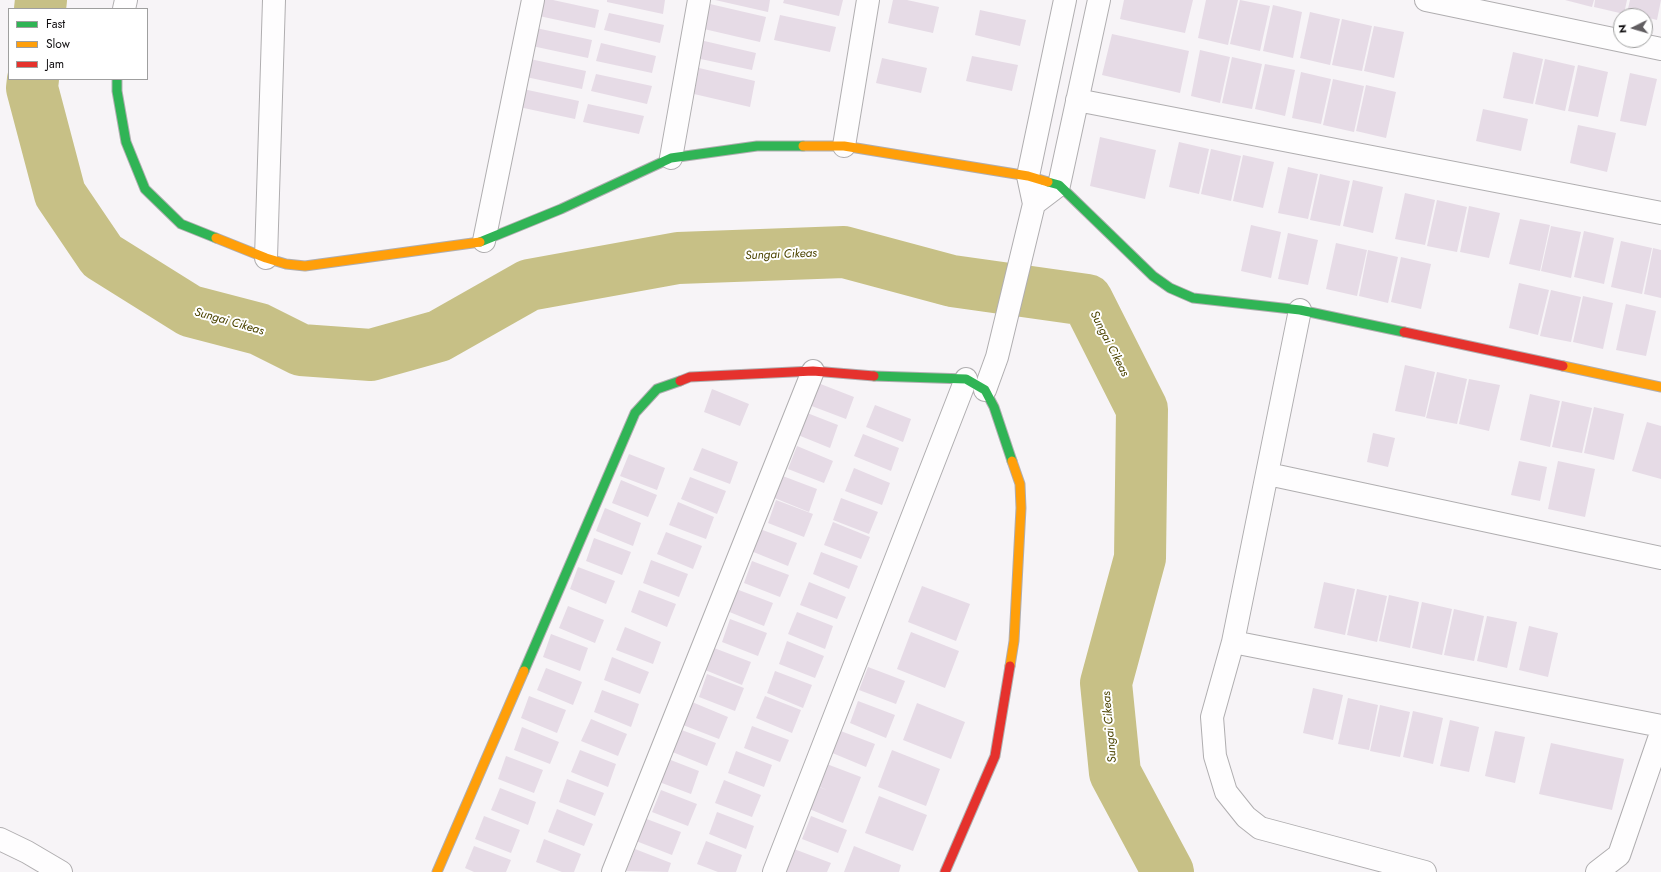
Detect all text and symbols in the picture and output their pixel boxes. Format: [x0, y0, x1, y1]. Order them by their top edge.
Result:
legend [8, 8, 148, 80]
north arrow [1613, 8, 1653, 48]
text: Fast [46, 15, 65, 33]
text: N [1614, 24, 1630, 34]
text: Slow [46, 35, 70, 53]
text: Jam [46, 55, 64, 73]
water label: Sungai Cikeas [745, 247, 817, 263]
water label: Sungai Cikeas [193, 305, 265, 339]
water label: Sungai Cikeas [1086, 309, 1132, 379]
water label: Sungai Cikeas [1100, 691, 1120, 763]

